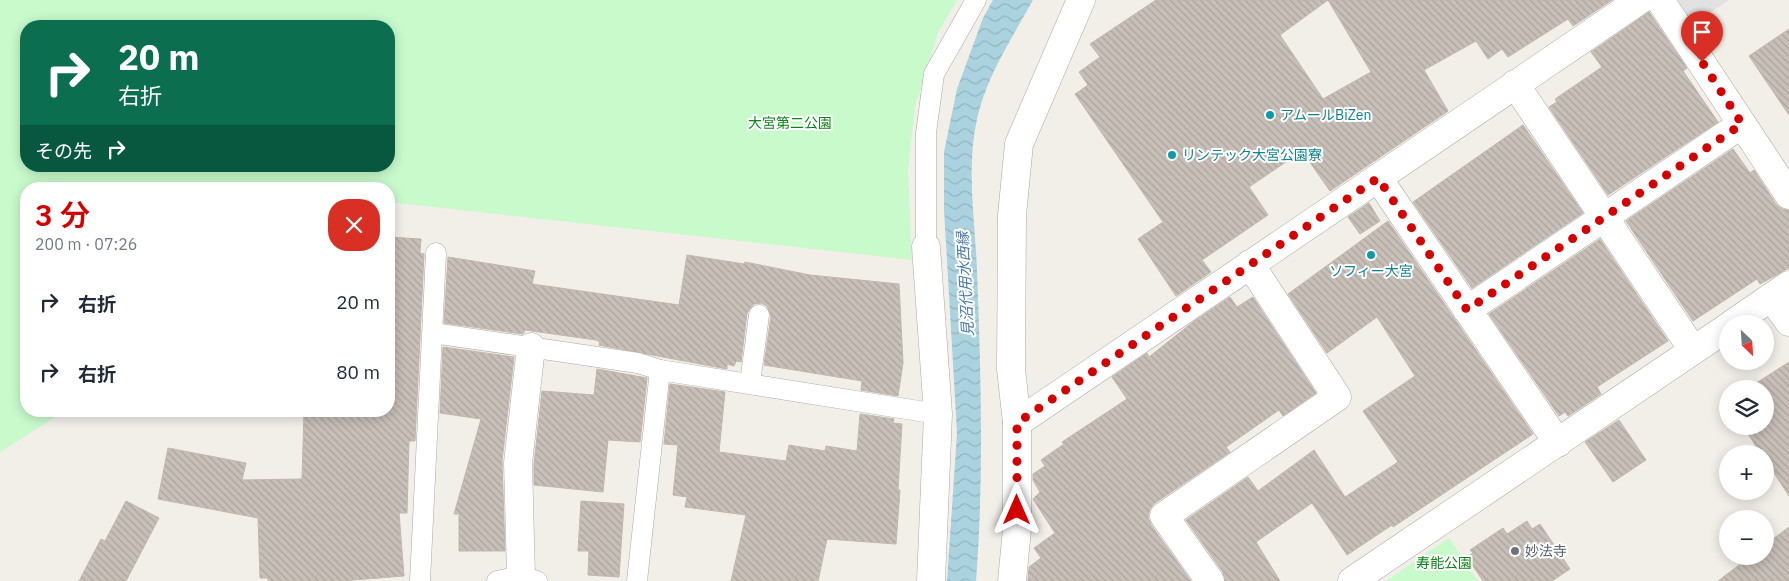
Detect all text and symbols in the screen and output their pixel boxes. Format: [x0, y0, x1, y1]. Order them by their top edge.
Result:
pin [1681, 11, 1723, 62]
icon: arrive [1688, 18, 1716, 46]
text: 20 m [118, 34, 200, 80]
icon: right [35, 40, 100, 105]
text: 右折 [118, 81, 162, 110]
place label: アムールBiZen [1280, 106, 1371, 124]
marker: アムールBiZen [1264, 109, 1276, 121]
park label: 大宮第二公園 [748, 114, 832, 132]
icon: right [102, 135, 130, 163]
text: その先 [35, 139, 92, 163]
place label: リンテック大宮公園寮 [1182, 146, 1322, 164]
marker: リンテック大宮公園寮 [1166, 149, 1178, 161]
text: 3 分 [35, 195, 90, 234]
button: close [328, 199, 380, 251]
water label: 見沼代用水西縁 [953, 229, 977, 337]
text: 200 m · 07:26 [35, 234, 137, 254]
marker: ソフィー大宮 [1365, 249, 1377, 261]
place label: ソフィー大宮 [1329, 262, 1413, 280]
icon: right [35, 288, 63, 316]
text: 20 m [336, 290, 380, 314]
text: 右折 [78, 292, 116, 316]
north arrow [1719, 315, 1774, 370]
map controls [1719, 315, 1774, 565]
icon: right [35, 358, 63, 386]
text: 80 m [336, 360, 380, 384]
text: 右折 [78, 362, 116, 386]
button: layers [1719, 380, 1774, 435]
button: + [1719, 445, 1774, 500]
position arrow [990, 483, 1042, 535]
button: − [1719, 510, 1774, 565]
place label: 妙法寺 [1525, 542, 1567, 560]
marker: 妙法寺 [1509, 545, 1521, 557]
park label: 寿能公園 [1416, 554, 1472, 572]

